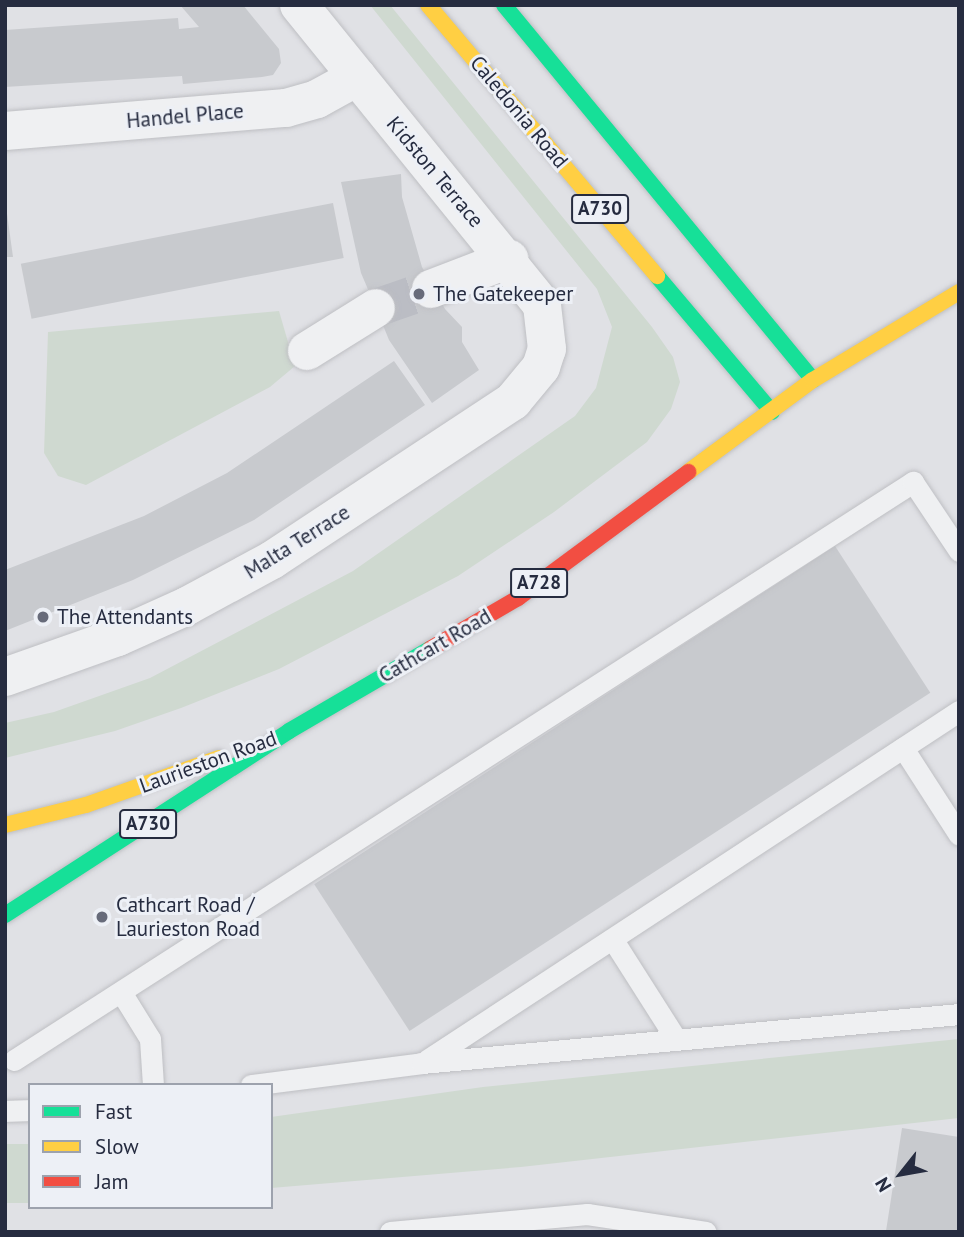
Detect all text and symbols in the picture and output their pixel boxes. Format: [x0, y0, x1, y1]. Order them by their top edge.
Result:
street label: Caledonia Road [465, 51, 573, 173]
street label: Handel Place [125, 98, 245, 134]
street label: Kidston Terrace [381, 111, 489, 233]
road number: A730 [570, 194, 630, 224]
place label: The Gatekeeper [433, 281, 573, 307]
marker: The Gatekeeper [411, 286, 427, 302]
street label: Malta Terrace [239, 499, 355, 585]
road number: A728 [509, 568, 569, 598]
place label: The Attendants [57, 604, 194, 630]
street label: Cathcart Road [374, 604, 496, 688]
marker: The Attendants [35, 609, 51, 625]
street label: Laurieston Road [136, 726, 280, 798]
road number: A730 [118, 808, 178, 839]
place label: Cathcart Road / Laurieston Road [116, 892, 260, 942]
marker: Cathcart Road / Laurieston Road [94, 909, 110, 925]
legend [28, 1083, 273, 1209]
text: Fast [95, 1098, 132, 1125]
text: Slow [95, 1133, 139, 1160]
north arrow [866, 1139, 936, 1209]
text: Jam [95, 1168, 129, 1195]
text: N [870, 1173, 897, 1196]

